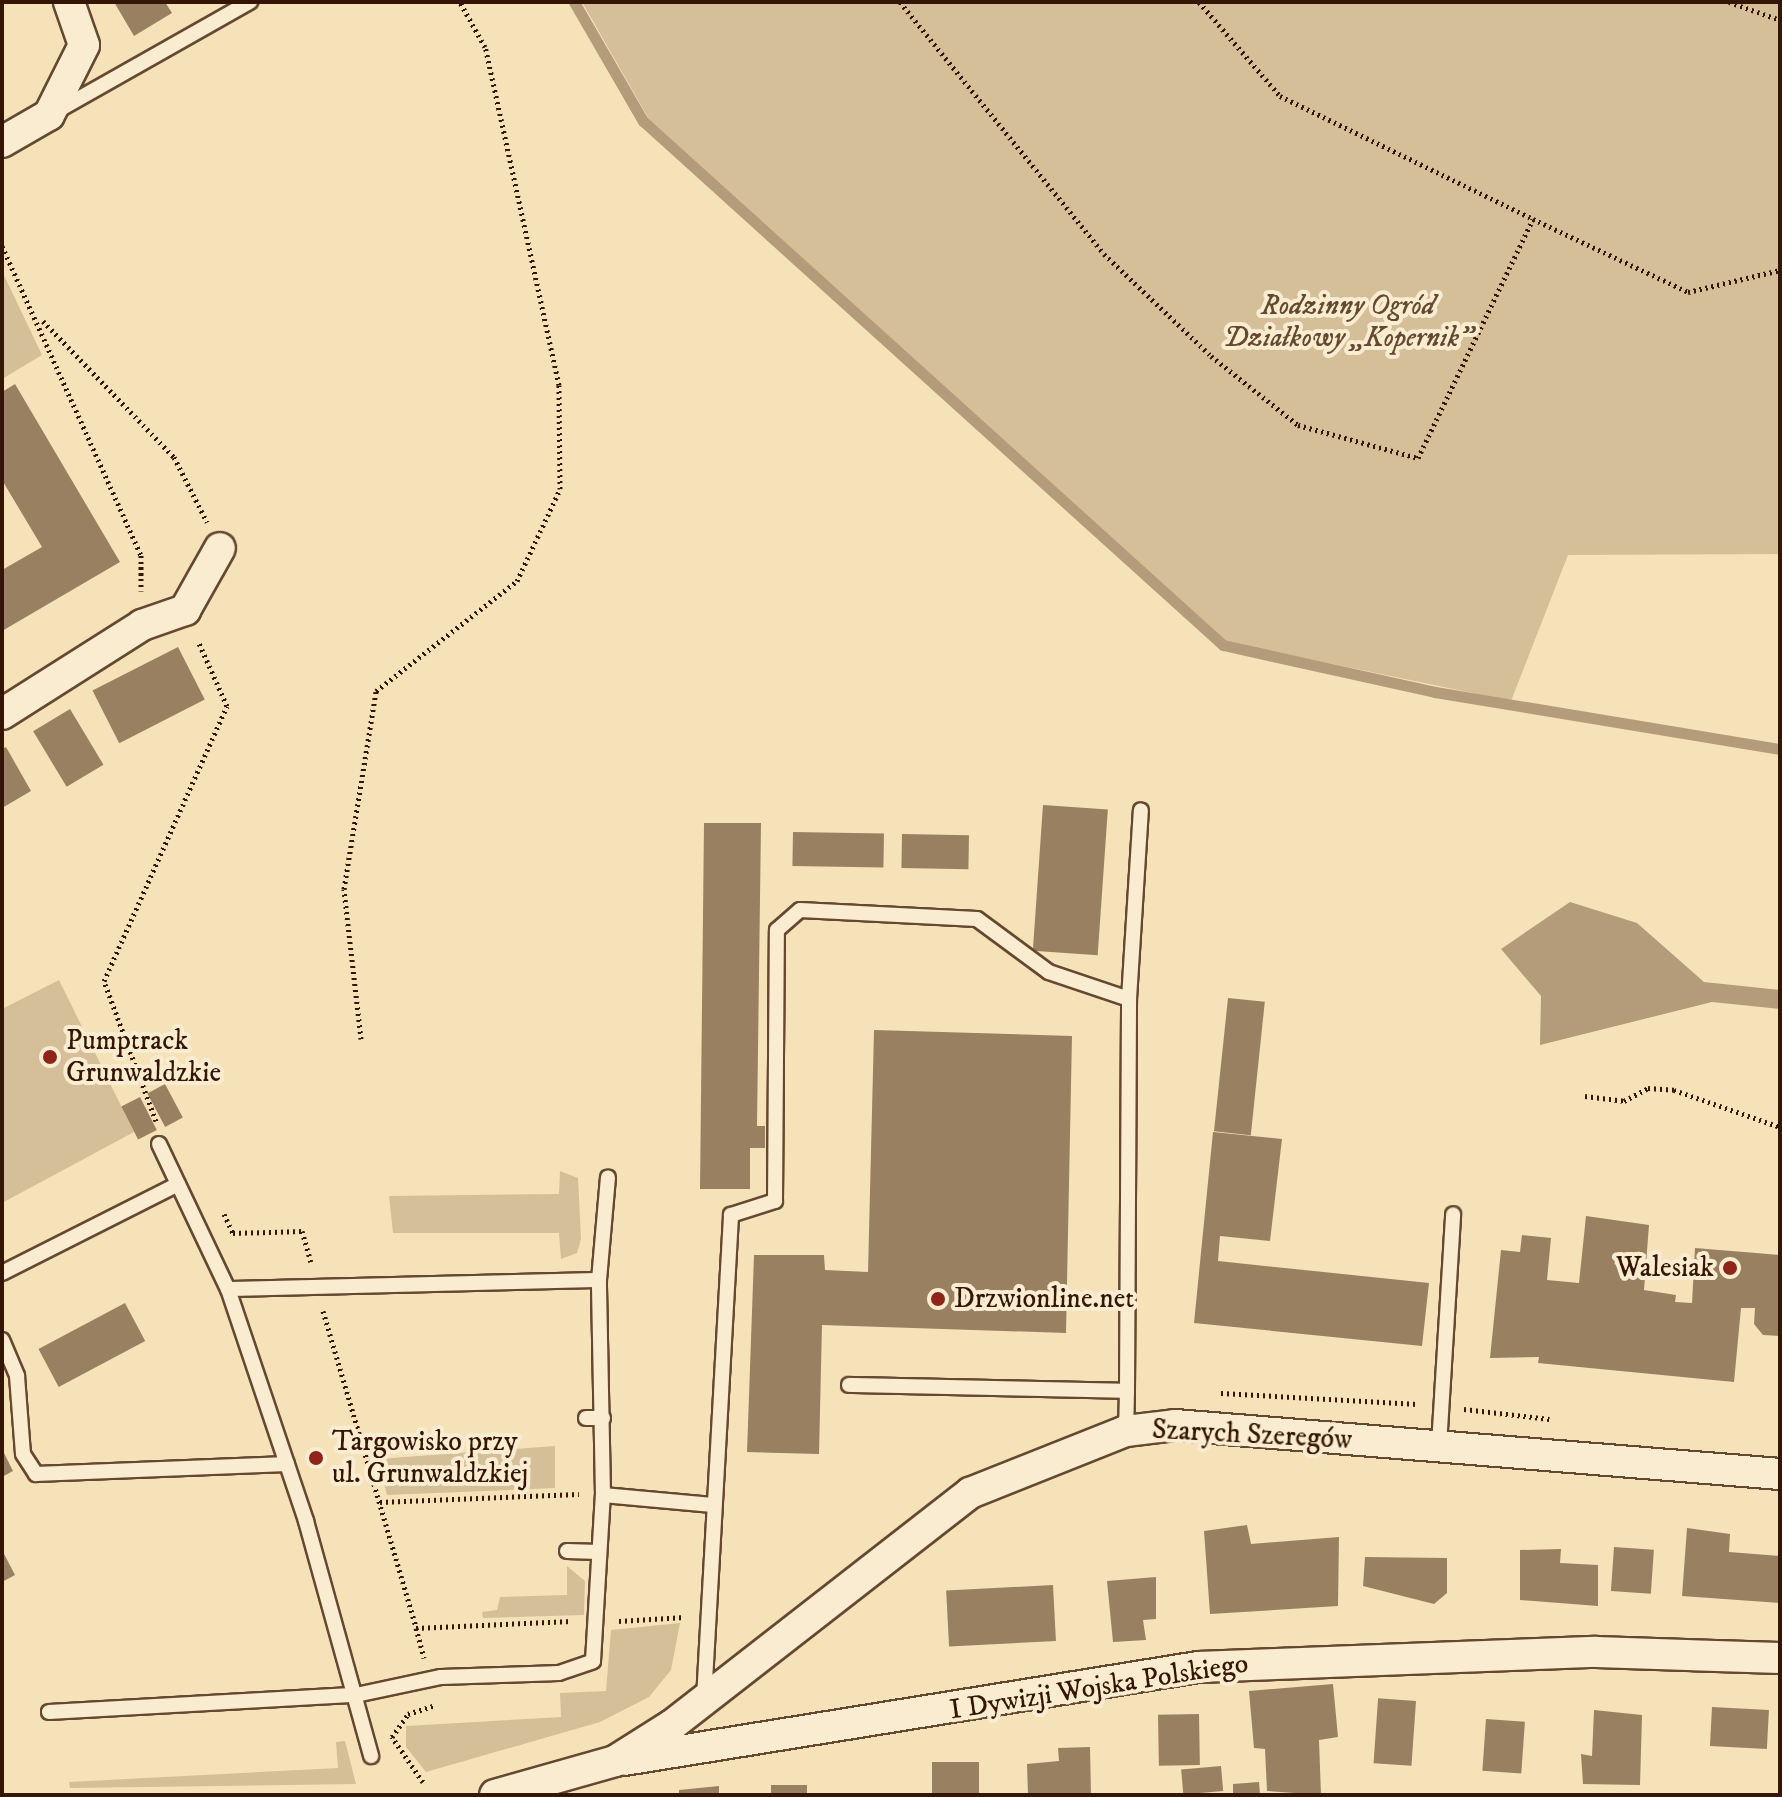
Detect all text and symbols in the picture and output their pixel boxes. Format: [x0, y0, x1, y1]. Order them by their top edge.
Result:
park label: Rodzinny Ogród Działkowy „Kopernik” [1223, 289, 1473, 355]
place label: Pumptrack Grunwaldzkie [66, 1024, 221, 1090]
marker: Pumptrack Grunwaldzkie [41, 1048, 59, 1066]
place label: Walesiak [1616, 1251, 1714, 1285]
marker: Walesiak [1721, 1259, 1739, 1277]
place label: Drzwionline.net [954, 1282, 1134, 1316]
marker: Drzwionline.net [929, 1290, 947, 1308]
street label: Szarych Szeregów [1151, 1413, 1353, 1457]
place label: Targowisko przy ul. Grunwaldzkiej [332, 1425, 528, 1491]
marker: Targowisko przy ul. Grunwaldzkiej [307, 1449, 325, 1467]
street label: I Dywizji Wojska Polskiego [947, 1647, 1251, 1727]

